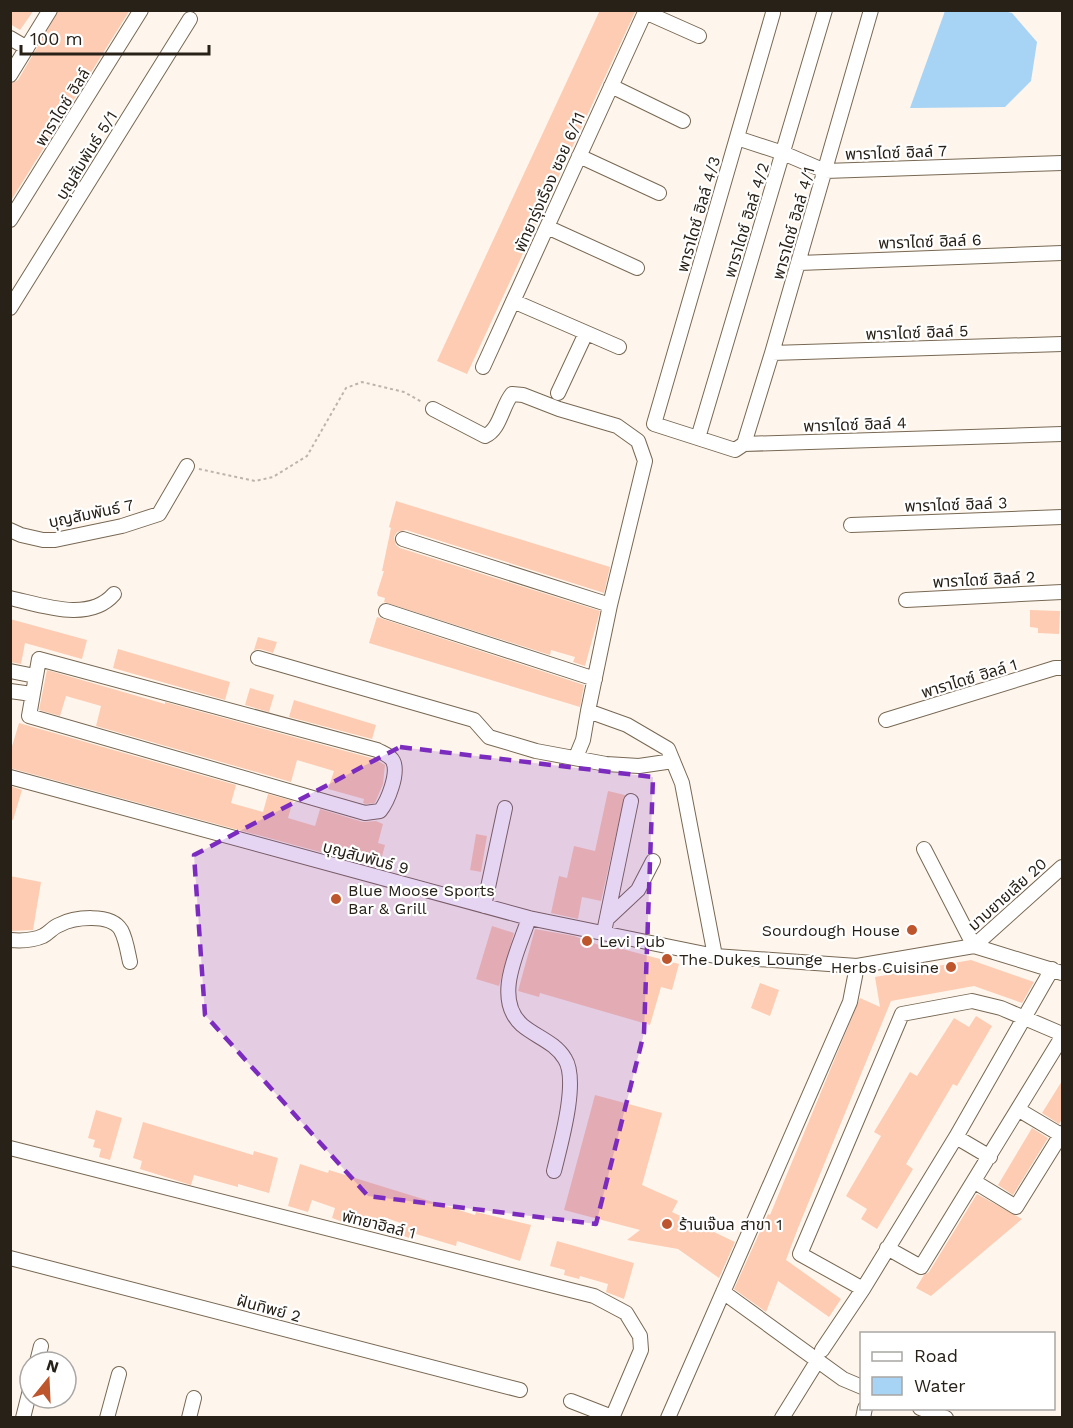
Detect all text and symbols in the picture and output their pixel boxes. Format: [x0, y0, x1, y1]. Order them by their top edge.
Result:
scale bar [21, 18, 208, 56]
text: 100 m [30, 28, 83, 49]
street label: พาราไดซ์ ฮิลล์ [31, 65, 94, 150]
street label: บุญสัมพันธ์ 5/1 [52, 107, 121, 203]
street label: พัทยารุ่งเรือง ซอย 6/11 [510, 109, 589, 255]
street label: พาราไดซ์ ฮิลล์ 7 [845, 141, 947, 164]
street label: พาราไดซ์ ฮิลล์ 4/3 [673, 154, 724, 274]
street label: พาราไดซ์ ฮิลล์ 4/2 [720, 160, 773, 280]
street label: พาราไดซ์ ฮิลล์ 4/1 [768, 165, 819, 282]
street label: พาราไดซ์ ฮิลล์ 6 [878, 230, 982, 253]
street label: พาราไดซ์ ฮิลล์ 5 [865, 321, 969, 344]
street label: พาราไดซ์ ฮิลล์ 4 [803, 413, 907, 436]
street label: พาราไดซ์ ฮิลล์ 3 [904, 493, 1008, 516]
street label: บุญสัมพันธ์ 7 [47, 495, 135, 532]
street label: พาราไดซ์ ฮิลล์ 2 [932, 567, 1036, 592]
street label: พาราไดซ์ ฮิลล์ 1 [919, 655, 1019, 702]
street label: บุญสัมพันธ์ 9 [321, 837, 411, 878]
street label: มาบยายเลีย 20 [964, 854, 1051, 935]
place label: Blue Moose Sports Bar & Grill [348, 881, 495, 918]
marker: Blue Moose Sports Bar & Grill [329, 892, 343, 906]
place label: Sourdough House [762, 921, 900, 940]
marker: Sourdough House [905, 923, 919, 937]
place label: Levi Pub [599, 932, 665, 951]
marker: Levi Pub [580, 934, 594, 948]
place label: The Dukes Lounge [679, 950, 823, 969]
marker: The Dukes Lounge [660, 952, 674, 966]
place label: Herbs Cuisine [831, 958, 939, 977]
marker: Herbs Cuisine [944, 960, 958, 974]
street label: พัทยาฮิลล์ 1 [340, 1206, 418, 1243]
place label: ร้านเจ๊บล สาขา 1 [679, 1215, 782, 1234]
marker: ร้านเจ๊บล สาขา 1 [660, 1217, 674, 1231]
street label: ฝันทิพย์ 2 [235, 1291, 303, 1326]
legend [860, 1332, 1055, 1410]
text: Road [914, 1345, 958, 1366]
north arrow [18, 1350, 78, 1410]
text: N [44, 1355, 61, 1377]
text: Water [914, 1375, 966, 1396]

